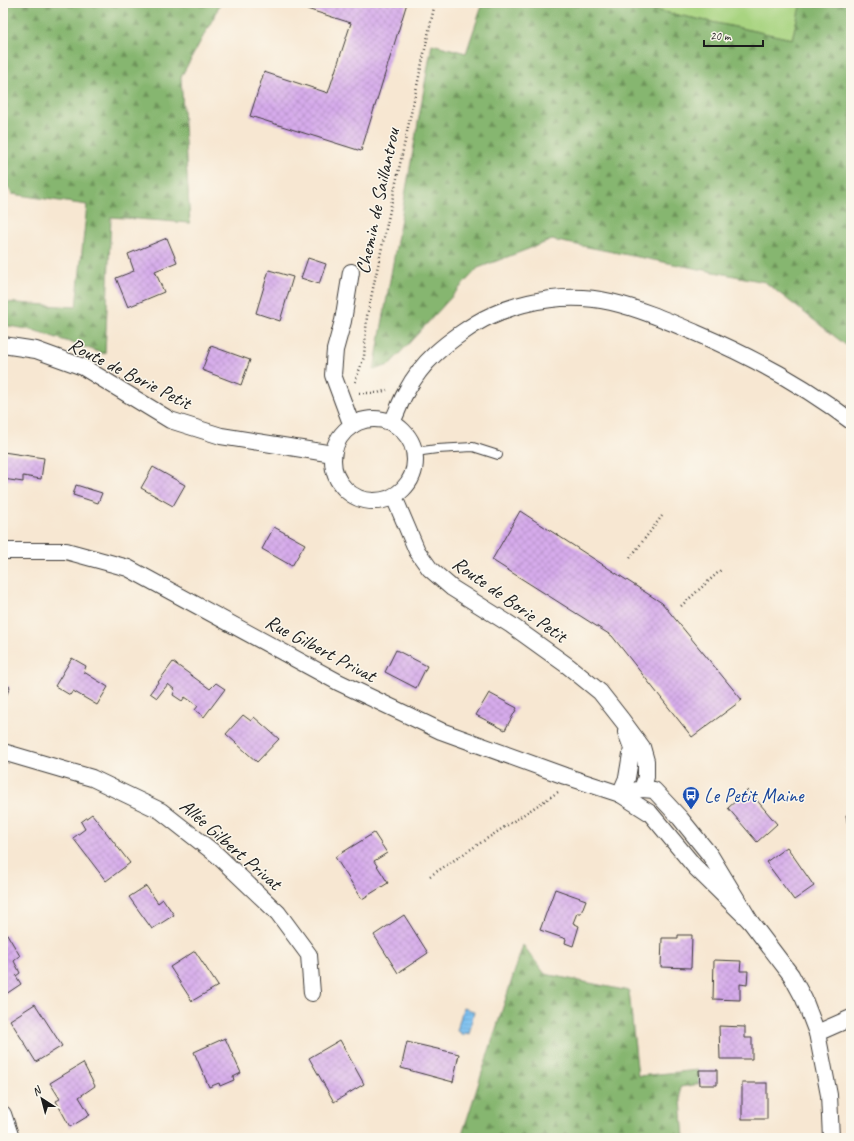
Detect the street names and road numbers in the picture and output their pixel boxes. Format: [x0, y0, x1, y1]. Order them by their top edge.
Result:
street label: Chemin de Saillantrou [350, 124, 405, 276]
street label: Route de Borie Petit [64, 332, 197, 416]
street label: Route de Borie Petit [447, 551, 574, 650]
street label: Rue Gilbert Privat [261, 609, 382, 689]
street label: Allée Gilbert Privat [175, 793, 289, 897]

